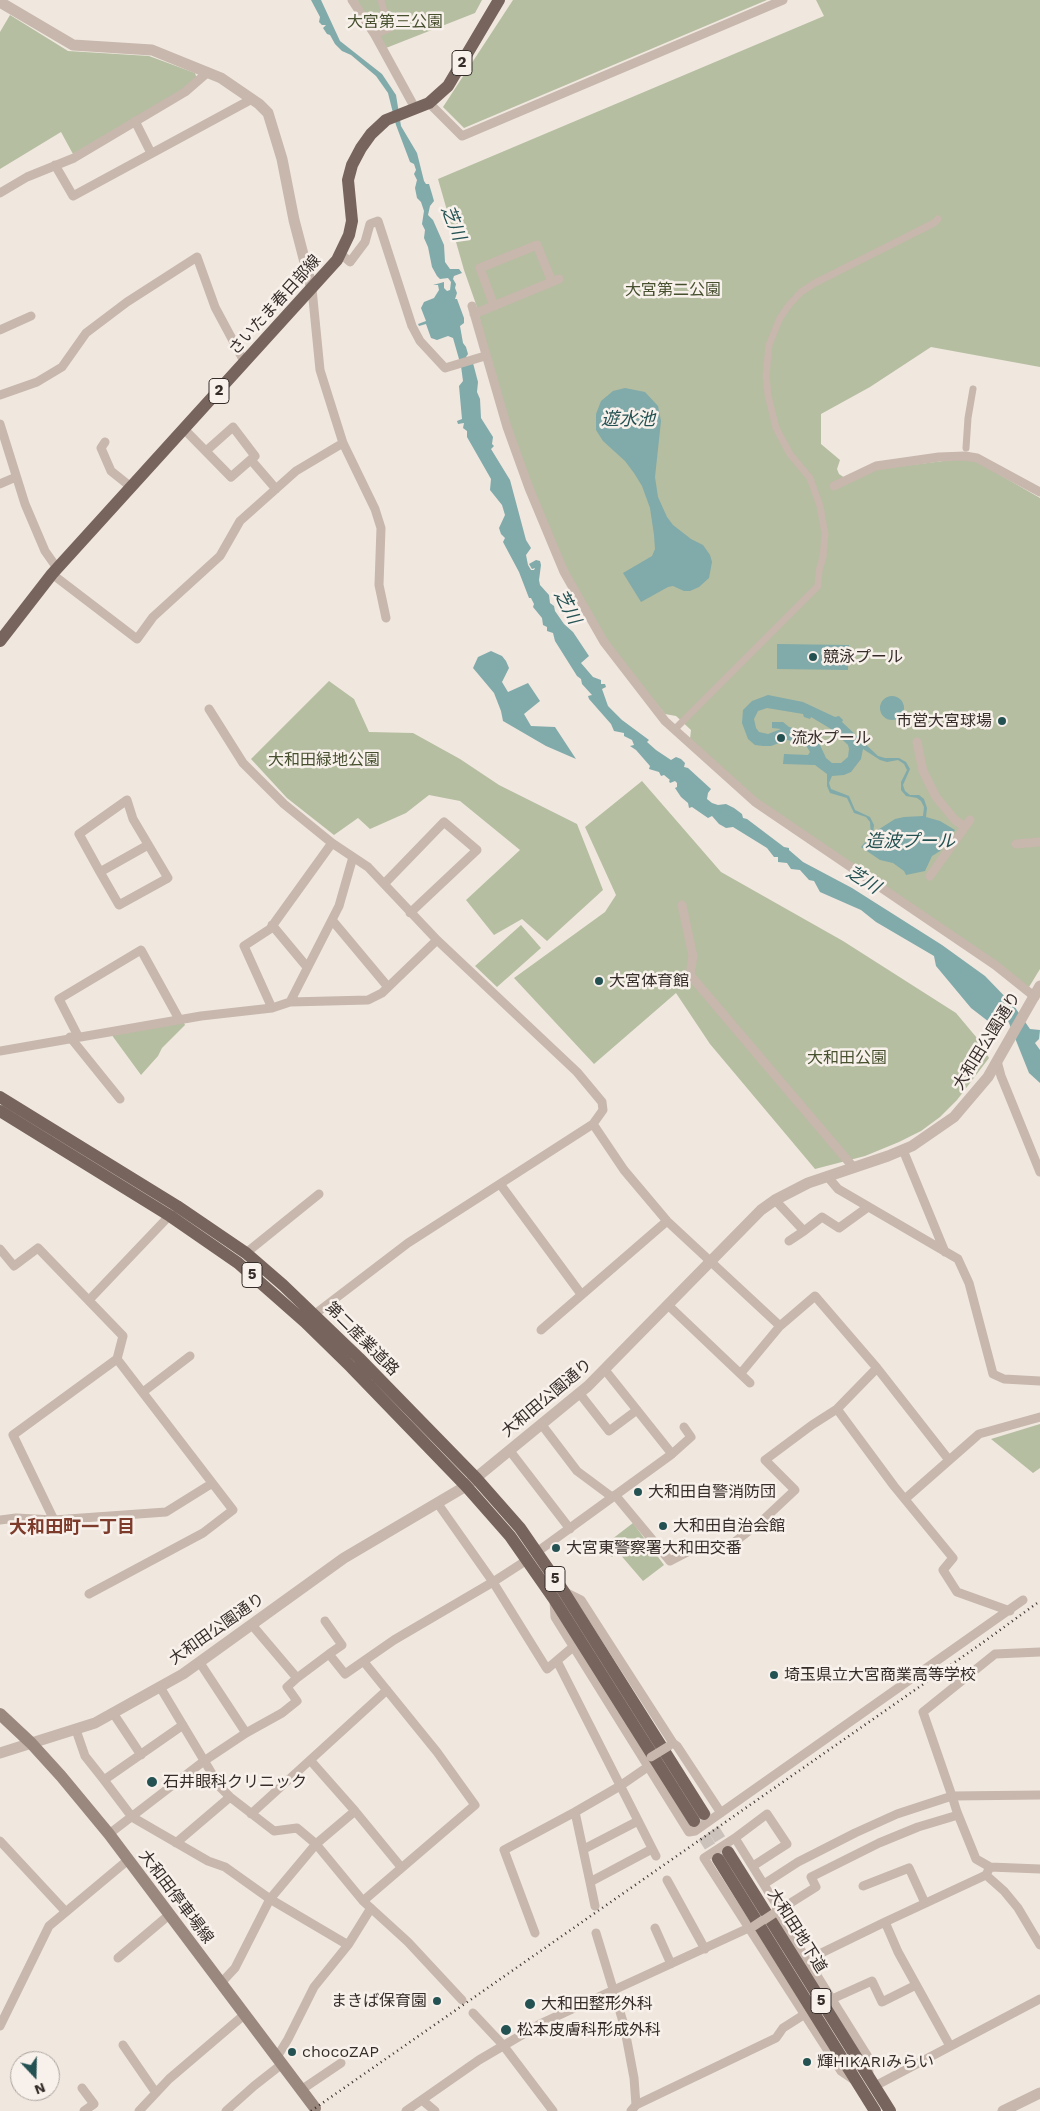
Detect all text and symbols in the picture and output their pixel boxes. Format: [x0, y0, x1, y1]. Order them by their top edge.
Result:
park label: 大宮第三公園 [347, 12, 443, 32]
road number: 2 [452, 50, 472, 76]
water label: 芝川 [436, 202, 470, 244]
street label: さいたま春日部線 [225, 251, 325, 359]
park label: 大宮第二公園 [625, 280, 721, 300]
road number: 2 [209, 378, 229, 404]
water label: 遊水池 [601, 409, 655, 431]
water label: 芝川 [549, 586, 585, 628]
place label: 競泳プール [823, 647, 903, 667]
marker: 競泳プール [807, 651, 819, 663]
place label: 市営大宮球場 [896, 711, 992, 731]
marker: 市営大宮球場 [996, 715, 1008, 727]
place label: 流水プール [791, 728, 871, 748]
marker: 流水プール [775, 732, 787, 744]
park label: 大和田緑地公園 [268, 750, 380, 770]
water label: 造波プール [865, 831, 955, 853]
water label: 芝川 [842, 861, 884, 899]
place label: 大宮体育館 [609, 971, 689, 991]
marker: 大宮体育館 [593, 975, 605, 987]
street label: 大和田公園通り [949, 988, 1025, 1094]
park label: 大和田公園 [807, 1048, 887, 1068]
road number: 5 [242, 1262, 262, 1288]
street label: 第二産業道路 [321, 1298, 403, 1380]
street label: 大和田公園通り [498, 1355, 596, 1441]
place label: 大和田自警消防団 [648, 1482, 776, 1502]
marker: 大和田自警消防団 [632, 1486, 644, 1498]
place label: 大和田自治会館 [673, 1516, 785, 1536]
district label: 大和田町一丁目 [9, 1517, 135, 1539]
marker: 大和田自治会館 [657, 1520, 669, 1532]
place label: 大宮東警察署大和田交番 [566, 1538, 742, 1558]
marker: 大宮東警察署大和田交番 [550, 1542, 562, 1554]
road number: 5 [545, 1566, 565, 1592]
street label: 大和田公園通り [166, 1589, 268, 1669]
place label: 埼玉県立大宮商業高等学校 [784, 1665, 976, 1685]
marker: 埼玉県立大宮商業高等学校 [768, 1669, 780, 1681]
place label: 石井眼科クリニック [163, 1772, 307, 1792]
marker: 石井眼科クリニック [145, 1775, 159, 1789]
street label: 大和田停車場線 [135, 1846, 217, 1948]
street label: 大和田地下道 [763, 1885, 831, 1977]
road number: 5 [811, 1988, 831, 2014]
place label: まきば保育園 [331, 1991, 427, 2011]
place label: 大和田整形外科 [541, 1994, 653, 2014]
marker: まきば保育園 [431, 1995, 443, 2007]
marker: 大和田整形外科 [523, 1997, 537, 2011]
place label: 松本皮膚科形成外科 [517, 2020, 661, 2040]
marker: 松本皮膚科形成外科 [499, 2023, 513, 2037]
place label: chocoZAP [302, 2042, 379, 2062]
marker: chocoZAP [286, 2046, 298, 2058]
north arrow [10, 2051, 60, 2101]
place label: 輝HIKARIみらい [817, 2052, 934, 2072]
marker: 輝HIKARIみらい [801, 2056, 813, 2068]
text: N [32, 2080, 48, 2098]

